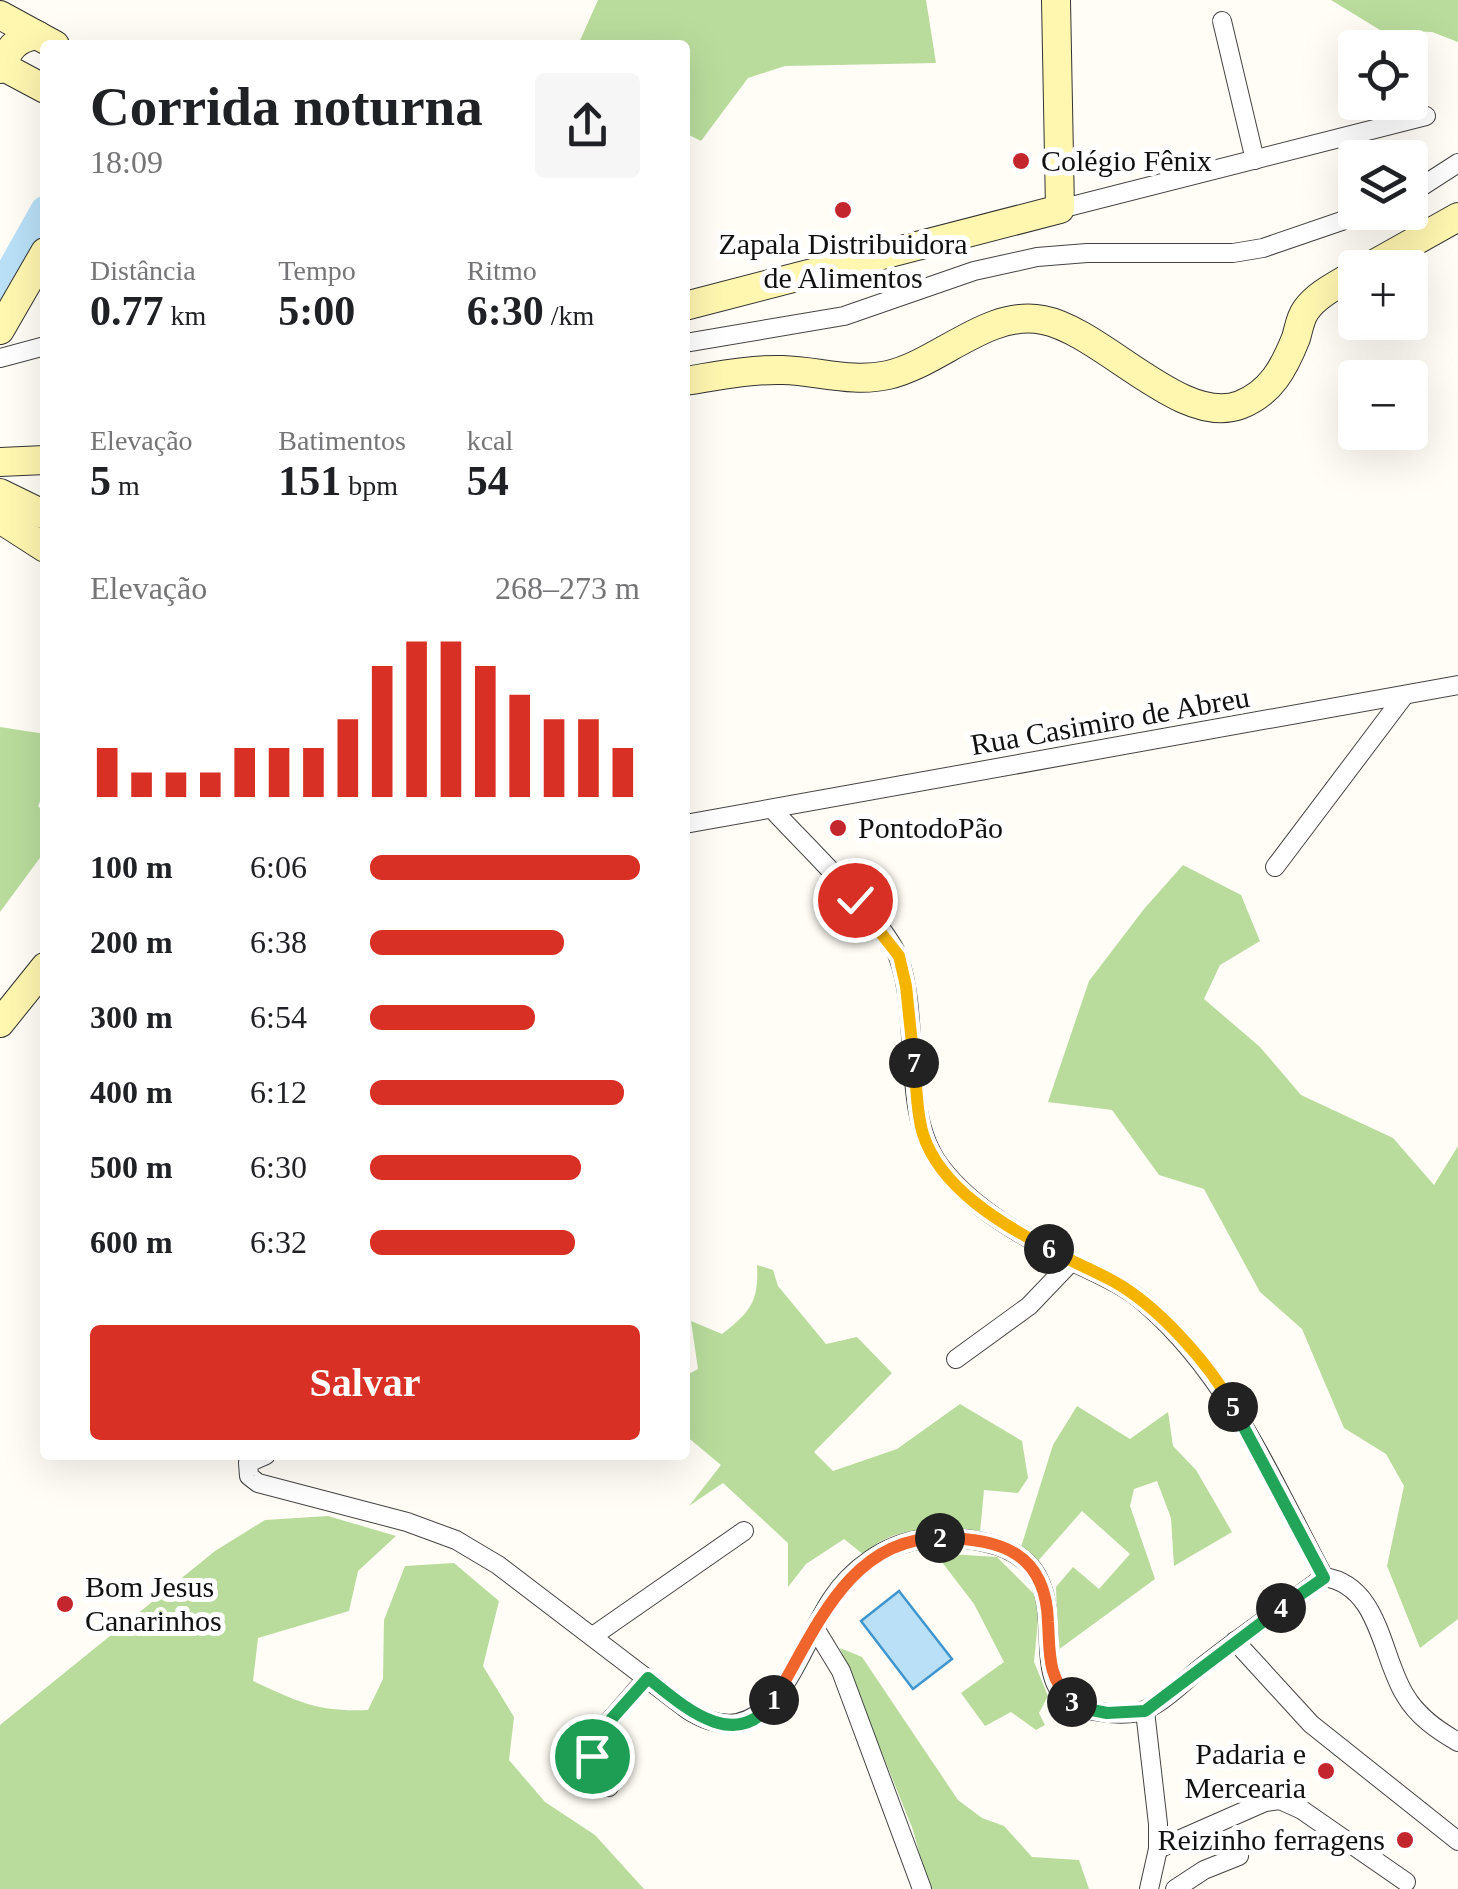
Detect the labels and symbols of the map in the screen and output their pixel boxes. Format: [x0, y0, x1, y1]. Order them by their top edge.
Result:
place label: Colégio Fênix [1041, 144, 1212, 177]
marker: Colégio Fênix [1010, 150, 1032, 172]
marker: Zapala Distribuidora de Alimentos [832, 199, 854, 221]
place label: Zapala Distribuidora de Alimentos [718, 227, 968, 294]
street label: Rua Casimiro de Abreu [968, 680, 1252, 761]
place label: PontodoPão [858, 811, 1003, 844]
marker: PontodoPão [827, 817, 849, 839]
pin [813, 858, 898, 943]
pin: 7 [889, 1038, 939, 1088]
pin: 6 [1024, 1224, 1074, 1274]
pin: 5 [1208, 1382, 1258, 1432]
pin: 2 [915, 1513, 965, 1563]
place label: Bom Jesus Canarinhos [85, 1570, 222, 1637]
pin: 4 [1256, 1583, 1306, 1633]
marker: Bom Jesus Canarinhos [54, 1593, 76, 1615]
pin: 1 [749, 1675, 799, 1725]
pin: 3 [1047, 1677, 1097, 1727]
pin [550, 1714, 635, 1799]
place label: Padaria e Mercearia [1184, 1737, 1306, 1804]
marker: Padaria e Mercearia [1315, 1760, 1337, 1782]
place label: Reizinho ferragens [1158, 1823, 1385, 1856]
marker: Reizinho ferragens [1394, 1829, 1416, 1851]

